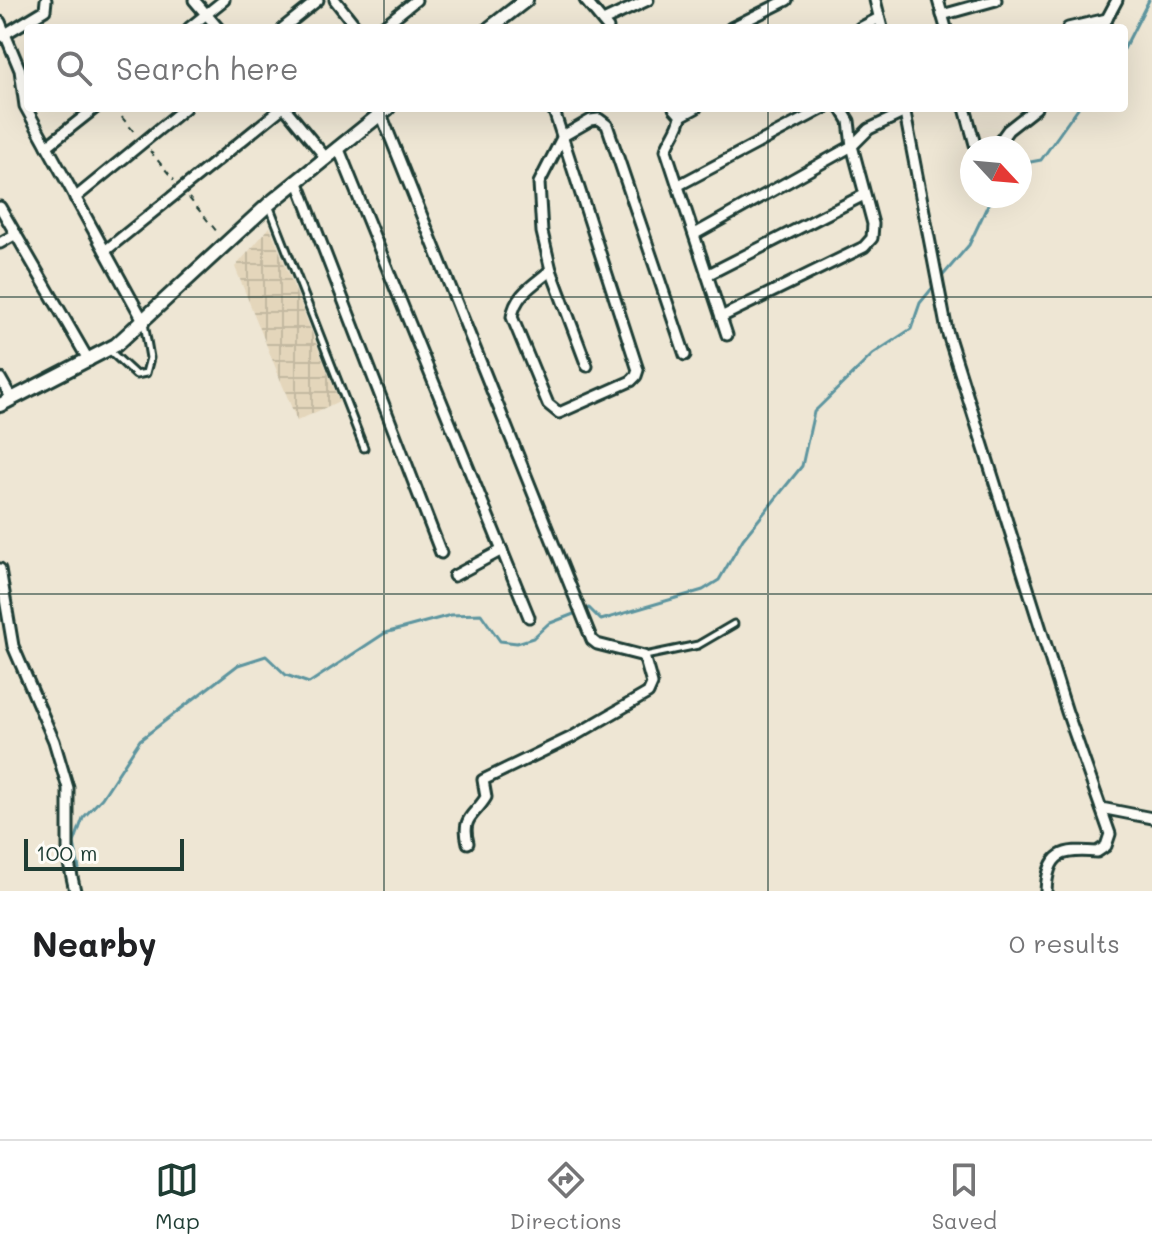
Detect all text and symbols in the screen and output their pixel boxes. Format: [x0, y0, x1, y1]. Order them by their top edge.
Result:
search box [24, 24, 1128, 112]
icon: search [52, 46, 96, 90]
text: Search here [116, 48, 299, 88]
north arrow [960, 136, 1032, 208]
scale bar [24, 835, 184, 871]
text: 100 m [36, 838, 98, 867]
text: Nearby [32, 921, 157, 966]
text: 0 results [1009, 926, 1120, 960]
tab: Map [155, 1158, 200, 1235]
tab: Directions [510, 1158, 622, 1235]
tab: Saved [932, 1158, 997, 1235]

